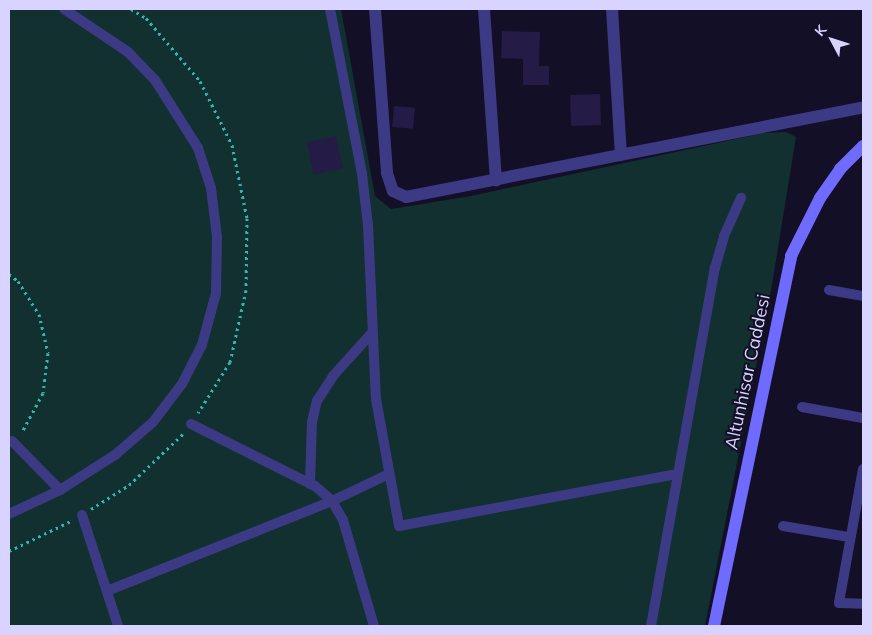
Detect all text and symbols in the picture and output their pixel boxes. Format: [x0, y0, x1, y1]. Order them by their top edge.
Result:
north arrow [807, 15, 857, 65]
text: K [811, 21, 830, 40]
street label: Altunhisar Caddesi [721, 293, 775, 451]

